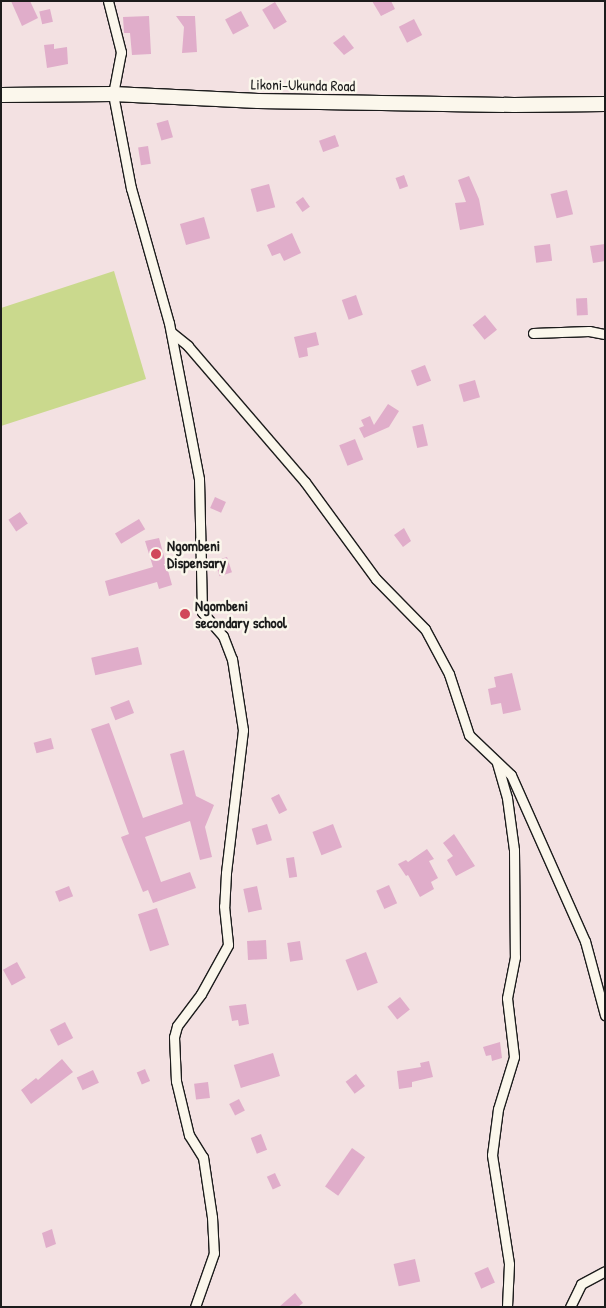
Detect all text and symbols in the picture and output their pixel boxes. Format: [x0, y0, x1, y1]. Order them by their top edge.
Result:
street label: Likoni-Ukunda Road [251, 75, 355, 95]
place label: Ngombeni Dispensary [167, 536, 226, 571]
marker: Ngombeni Dispensary [149, 547, 163, 561]
place label: Ngombeni secondary school [195, 596, 287, 631]
marker: Ngombeni secondary school [179, 608, 191, 620]

